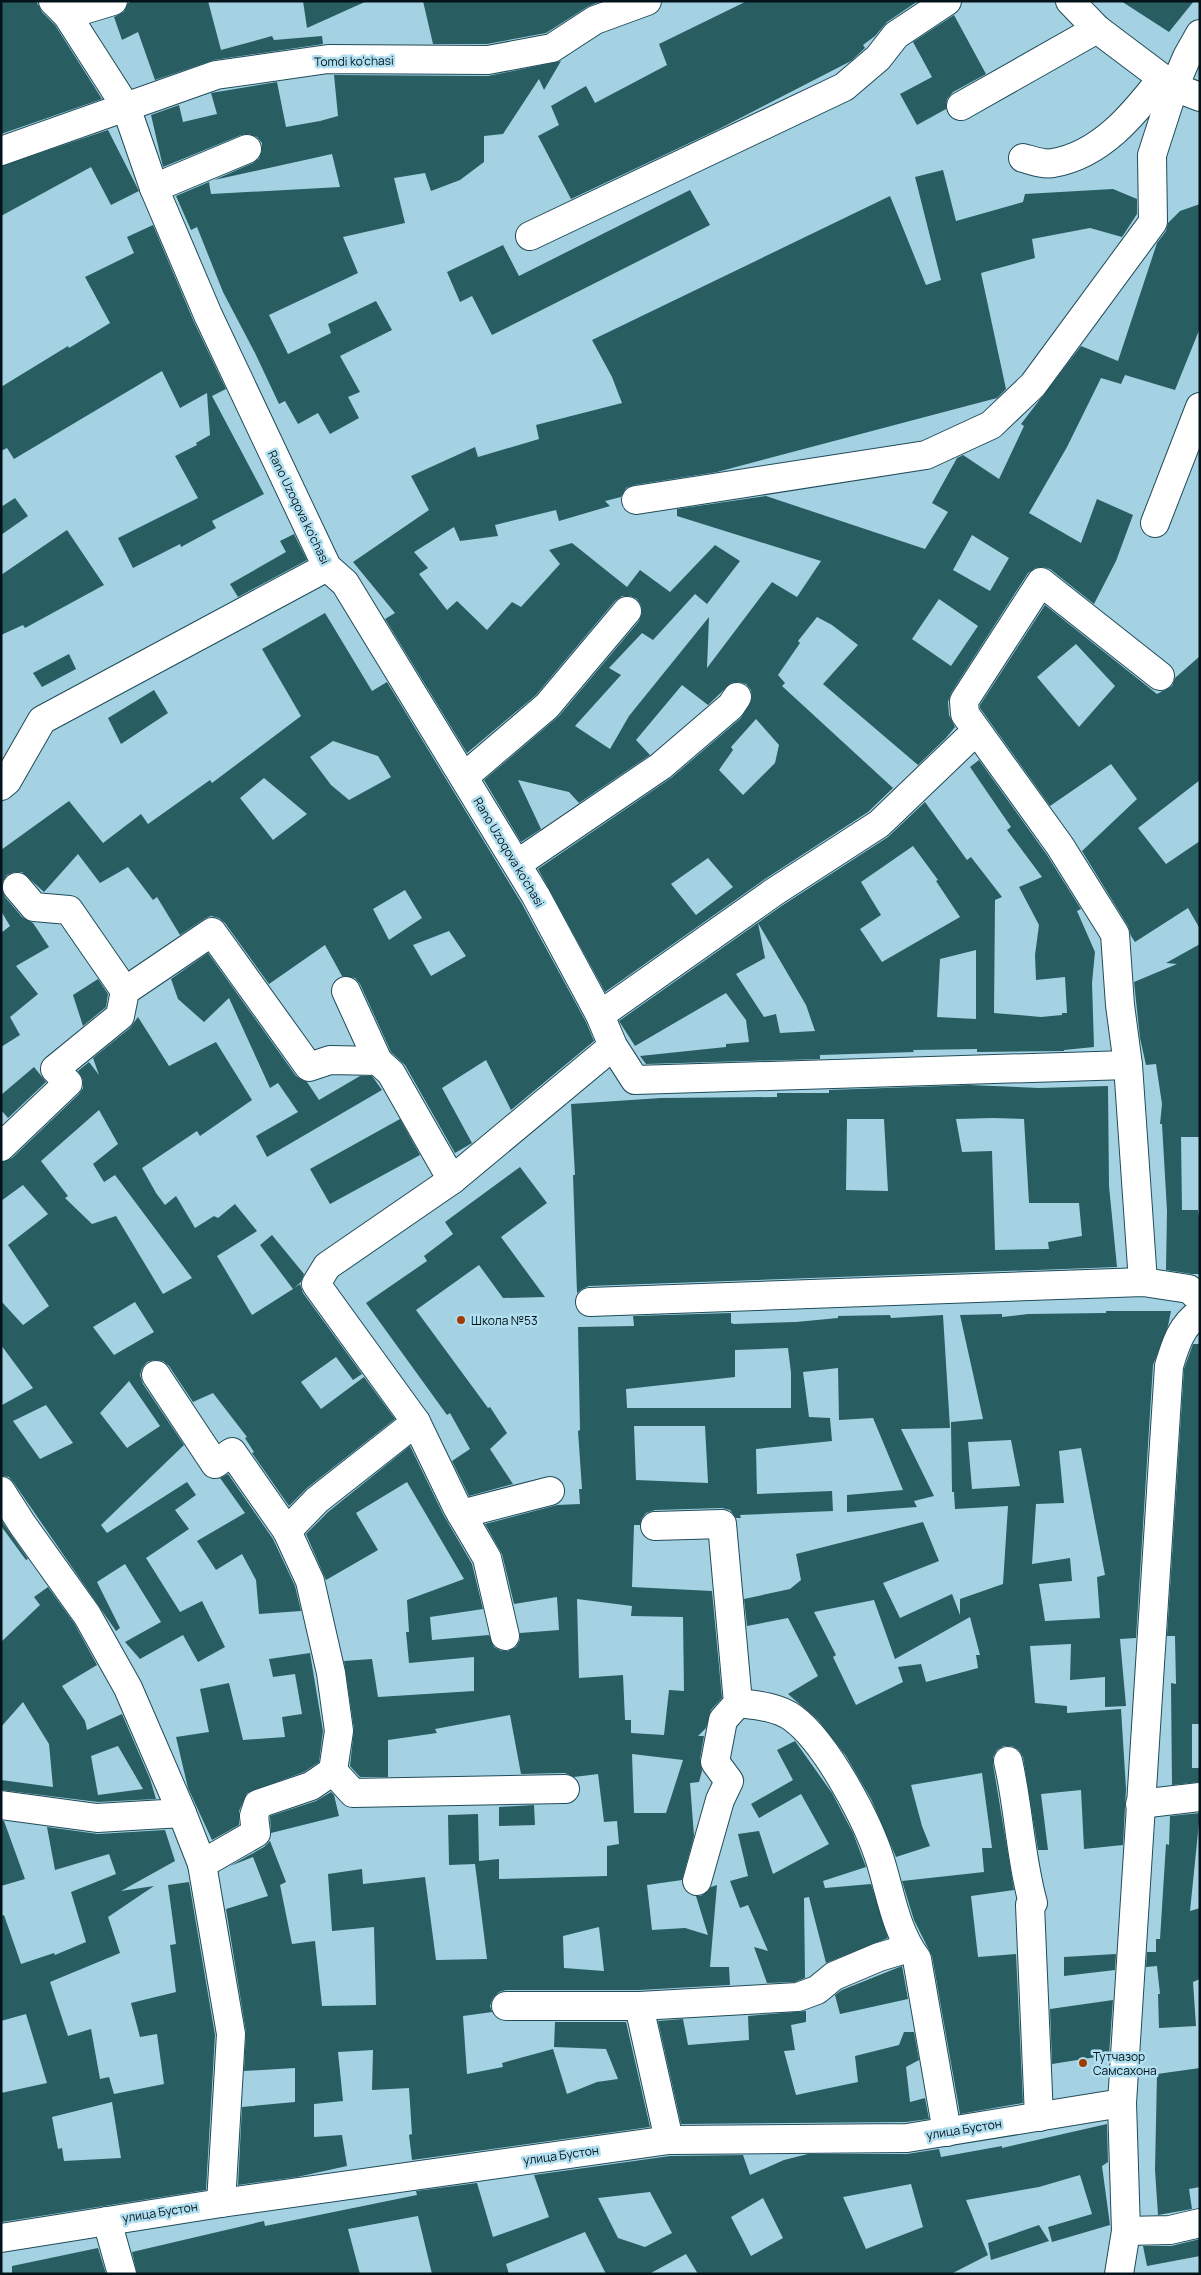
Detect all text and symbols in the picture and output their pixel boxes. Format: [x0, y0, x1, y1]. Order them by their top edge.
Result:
street label: Tomdi ko'chasi [314, 52, 394, 70]
street label: Rano Uzoqova ko'chasi [264, 447, 334, 567]
street label: Rano Uzoqova ko'chasi [470, 794, 548, 910]
place label: Школа №53 [471, 1312, 538, 1329]
marker: Школа №53 [455, 1314, 467, 1326]
place label: Тутчазор Самсахона [1093, 2048, 1157, 2079]
marker: Тутчазор Самсахона [1077, 2057, 1089, 2069]
street label: улица Бустон [925, 2115, 1003, 2143]
street label: улица Бустон [522, 2141, 600, 2169]
street label: улица Бустон [121, 2198, 199, 2226]

